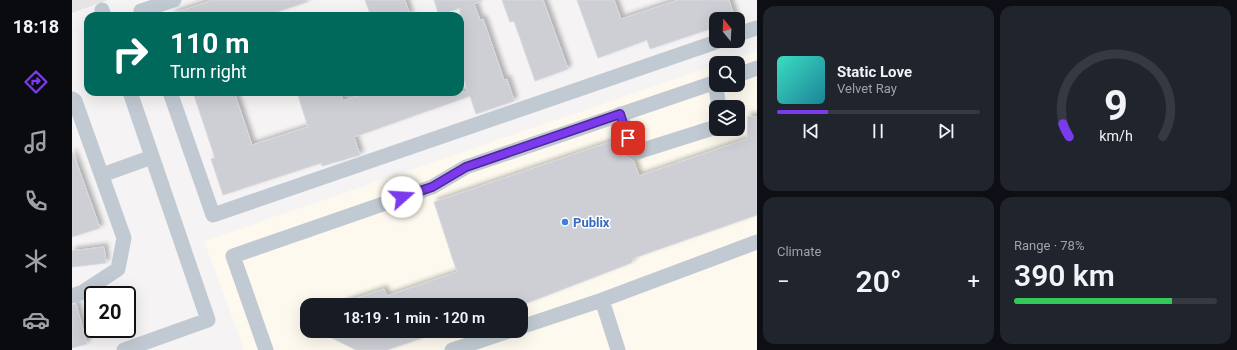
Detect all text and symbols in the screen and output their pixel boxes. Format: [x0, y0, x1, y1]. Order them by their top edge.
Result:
north arrow [709, 12, 745, 48]
map controls [709, 12, 745, 136]
text: 18:18 [13, 16, 59, 37]
text: 110 m [170, 27, 249, 60]
icon: right [104, 28, 156, 80]
button: search [709, 56, 745, 92]
text: Turn right [170, 61, 247, 82]
text: Static Love [837, 63, 912, 81]
icon: directions [22, 68, 50, 96]
text: 9 [1104, 80, 1127, 129]
text: Velvet Ray [837, 81, 897, 96]
button: layers [709, 100, 745, 136]
icon: previous [800, 120, 822, 142]
icon: pause [867, 120, 889, 142]
icon: next [935, 120, 957, 142]
pin [611, 121, 645, 155]
icon: arrive [617, 127, 639, 149]
text: km/h [1099, 127, 1132, 143]
icon: music [22, 128, 50, 156]
position arrow [381, 176, 423, 218]
icon: phone [22, 187, 50, 215]
place label: Publix [573, 215, 610, 230]
marker: Publix [560, 217, 570, 227]
text: Range · 78% [1014, 238, 1084, 253]
text: Climate [777, 244, 821, 259]
icon: climate [22, 247, 50, 275]
text: 390 km [1014, 258, 1115, 293]
text: 20° [856, 264, 901, 299]
text: − [777, 269, 790, 294]
text: + [968, 269, 980, 294]
speed limit sign: 20 [84, 286, 136, 338]
icon: car [22, 306, 50, 334]
text: 18:19 · 1 min · 120 m [343, 309, 485, 327]

